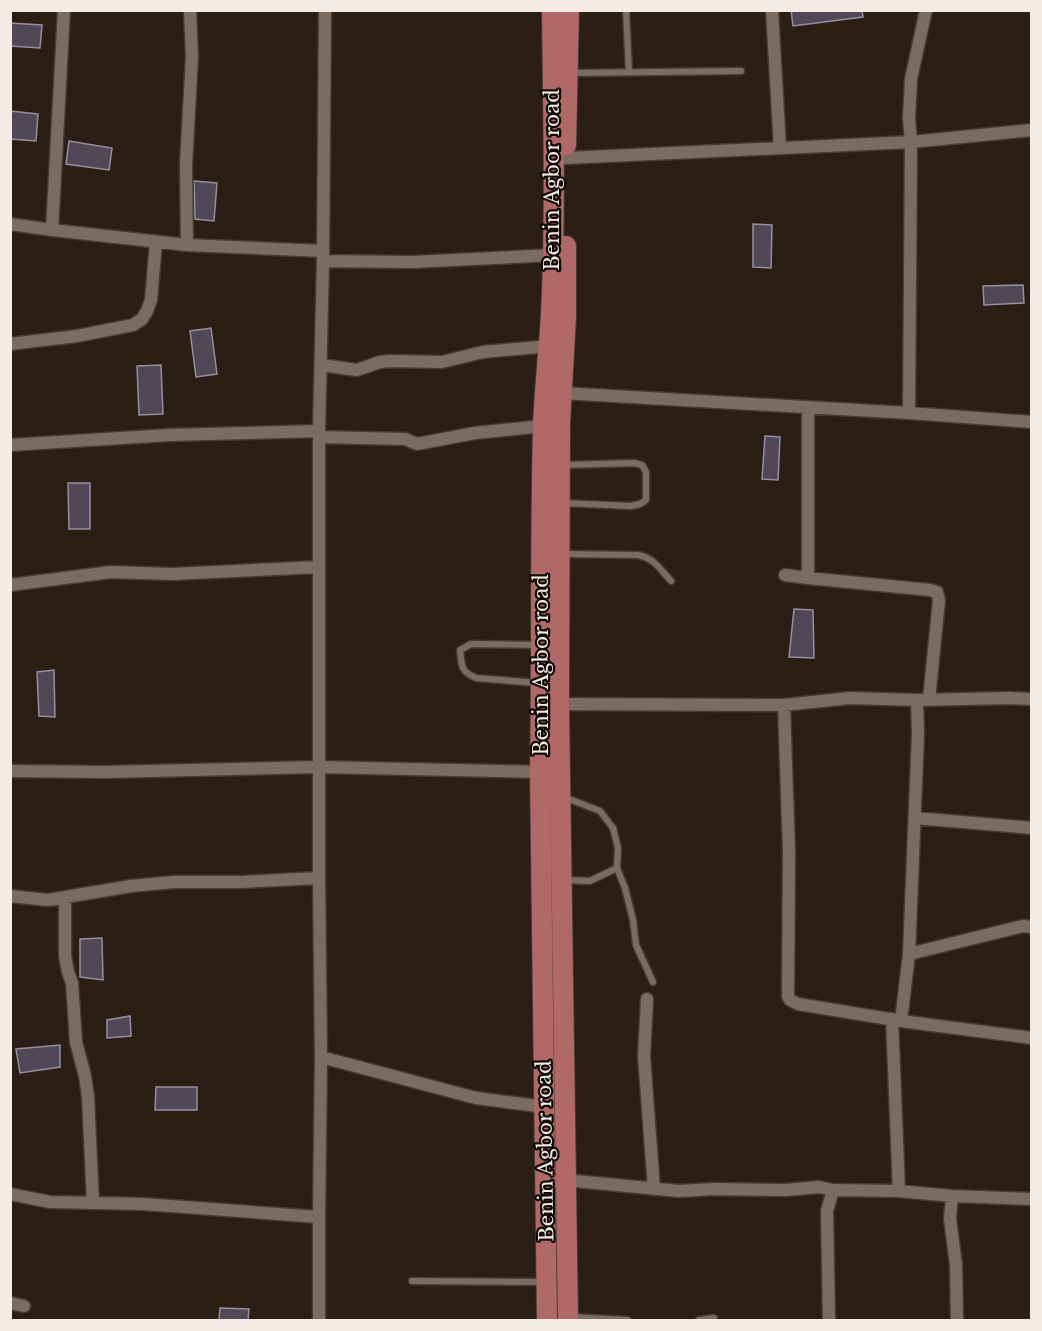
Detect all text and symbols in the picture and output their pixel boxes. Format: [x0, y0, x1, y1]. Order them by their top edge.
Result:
street label: Benin Agbor road [540, 89, 564, 271]
street label: Benin Agbor road [529, 574, 553, 756]
street label: Benin Agbor road [531, 1060, 559, 1242]

